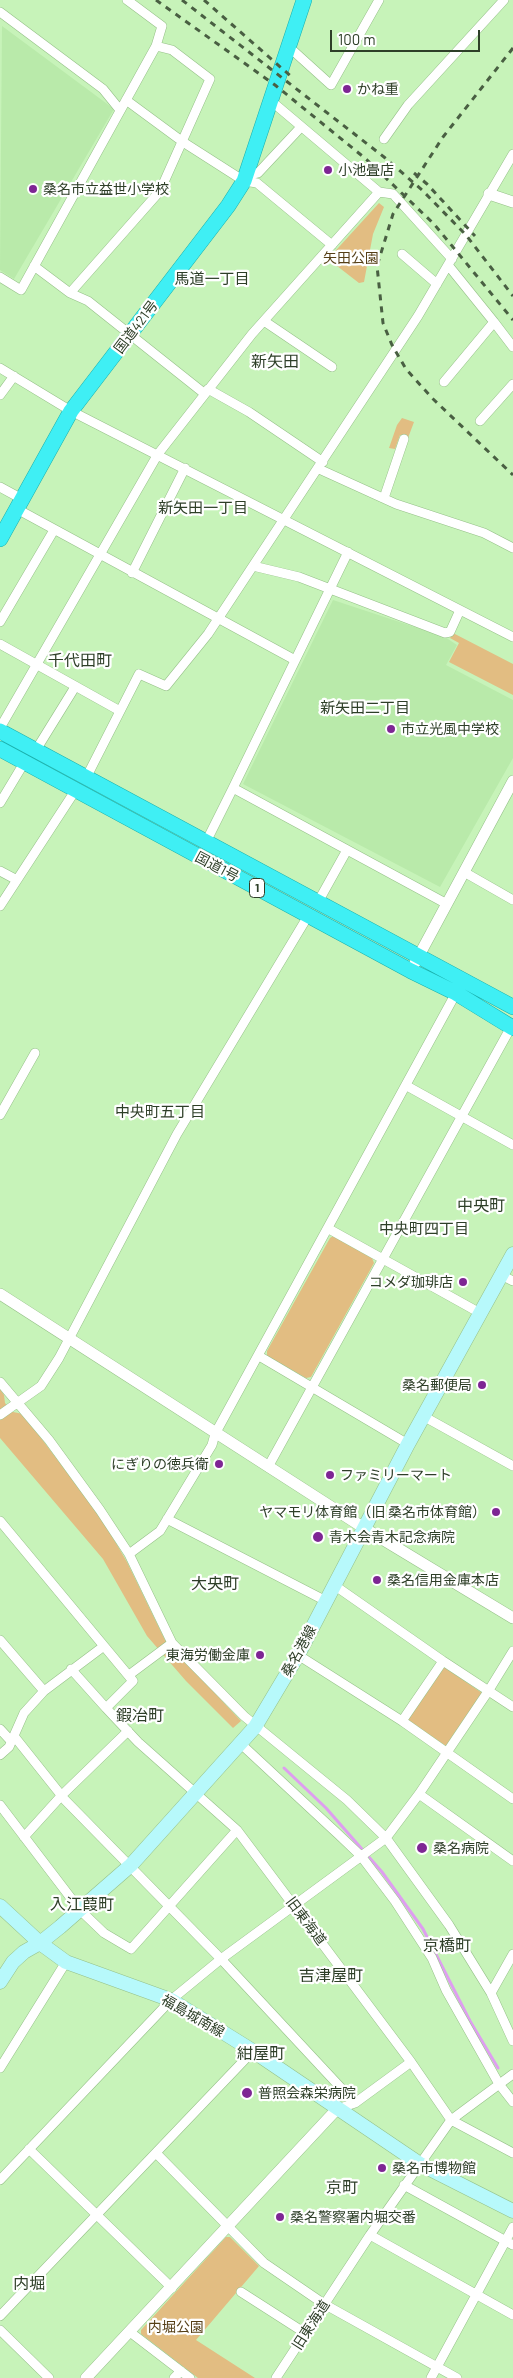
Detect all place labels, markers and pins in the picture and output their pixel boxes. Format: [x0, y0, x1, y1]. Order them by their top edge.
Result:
place label: かね重 [357, 81, 399, 97]
marker: かね重 [341, 83, 353, 95]
place label: 小池畳店 [338, 162, 394, 178]
marker: 小池畳店 [322, 164, 334, 176]
place label: 桑名市立益世小学校 [43, 181, 169, 197]
marker: 桑名市立益世小学校 [27, 183, 39, 195]
place label: 市立光風中学校 [401, 721, 499, 737]
marker: 市立光風中学校 [385, 723, 397, 735]
place label: コメダ珈琲店 [369, 1274, 453, 1290]
marker: コメダ珈琲店 [457, 1276, 469, 1288]
place label: 桑名郵便局 [402, 1377, 472, 1393]
marker: 桑名郵便局 [476, 1379, 488, 1391]
place label: にぎりの徳兵衛 [111, 1456, 209, 1472]
marker: にぎりの徳兵衛 [213, 1458, 225, 1470]
place label: ファミリーマート [340, 1467, 452, 1483]
marker: ファミリーマート [324, 1469, 336, 1481]
place label: ヤマモリ体育館（旧 桑名市体育館） [259, 1504, 486, 1520]
marker: ヤマモリ体育館（旧 桑名市体育館） [490, 1506, 502, 1518]
place label: 青木会青木記念病院 [329, 1529, 455, 1545]
marker: 青木会青木記念病院 [311, 1530, 325, 1544]
place label: 桑名信用金庫本店 [387, 1572, 499, 1588]
marker: 桑名信用金庫本店 [371, 1574, 383, 1586]
place label: 東海労働金庫 [166, 1647, 250, 1663]
marker: 東海労働金庫 [254, 1649, 266, 1661]
place label: 桑名病院 [433, 1840, 489, 1856]
marker: 桑名病院 [415, 1841, 429, 1855]
place label: 普照会森栄病院 [258, 2085, 356, 2101]
marker: 普照会森栄病院 [240, 2086, 254, 2100]
place label: 桑名市博物館 [392, 2160, 476, 2176]
marker: 桑名市博物館 [376, 2162, 388, 2174]
place label: 桑名警察署内堀交番 [290, 2209, 416, 2225]
marker: 桑名警察署内堀交番 [274, 2211, 286, 2223]

